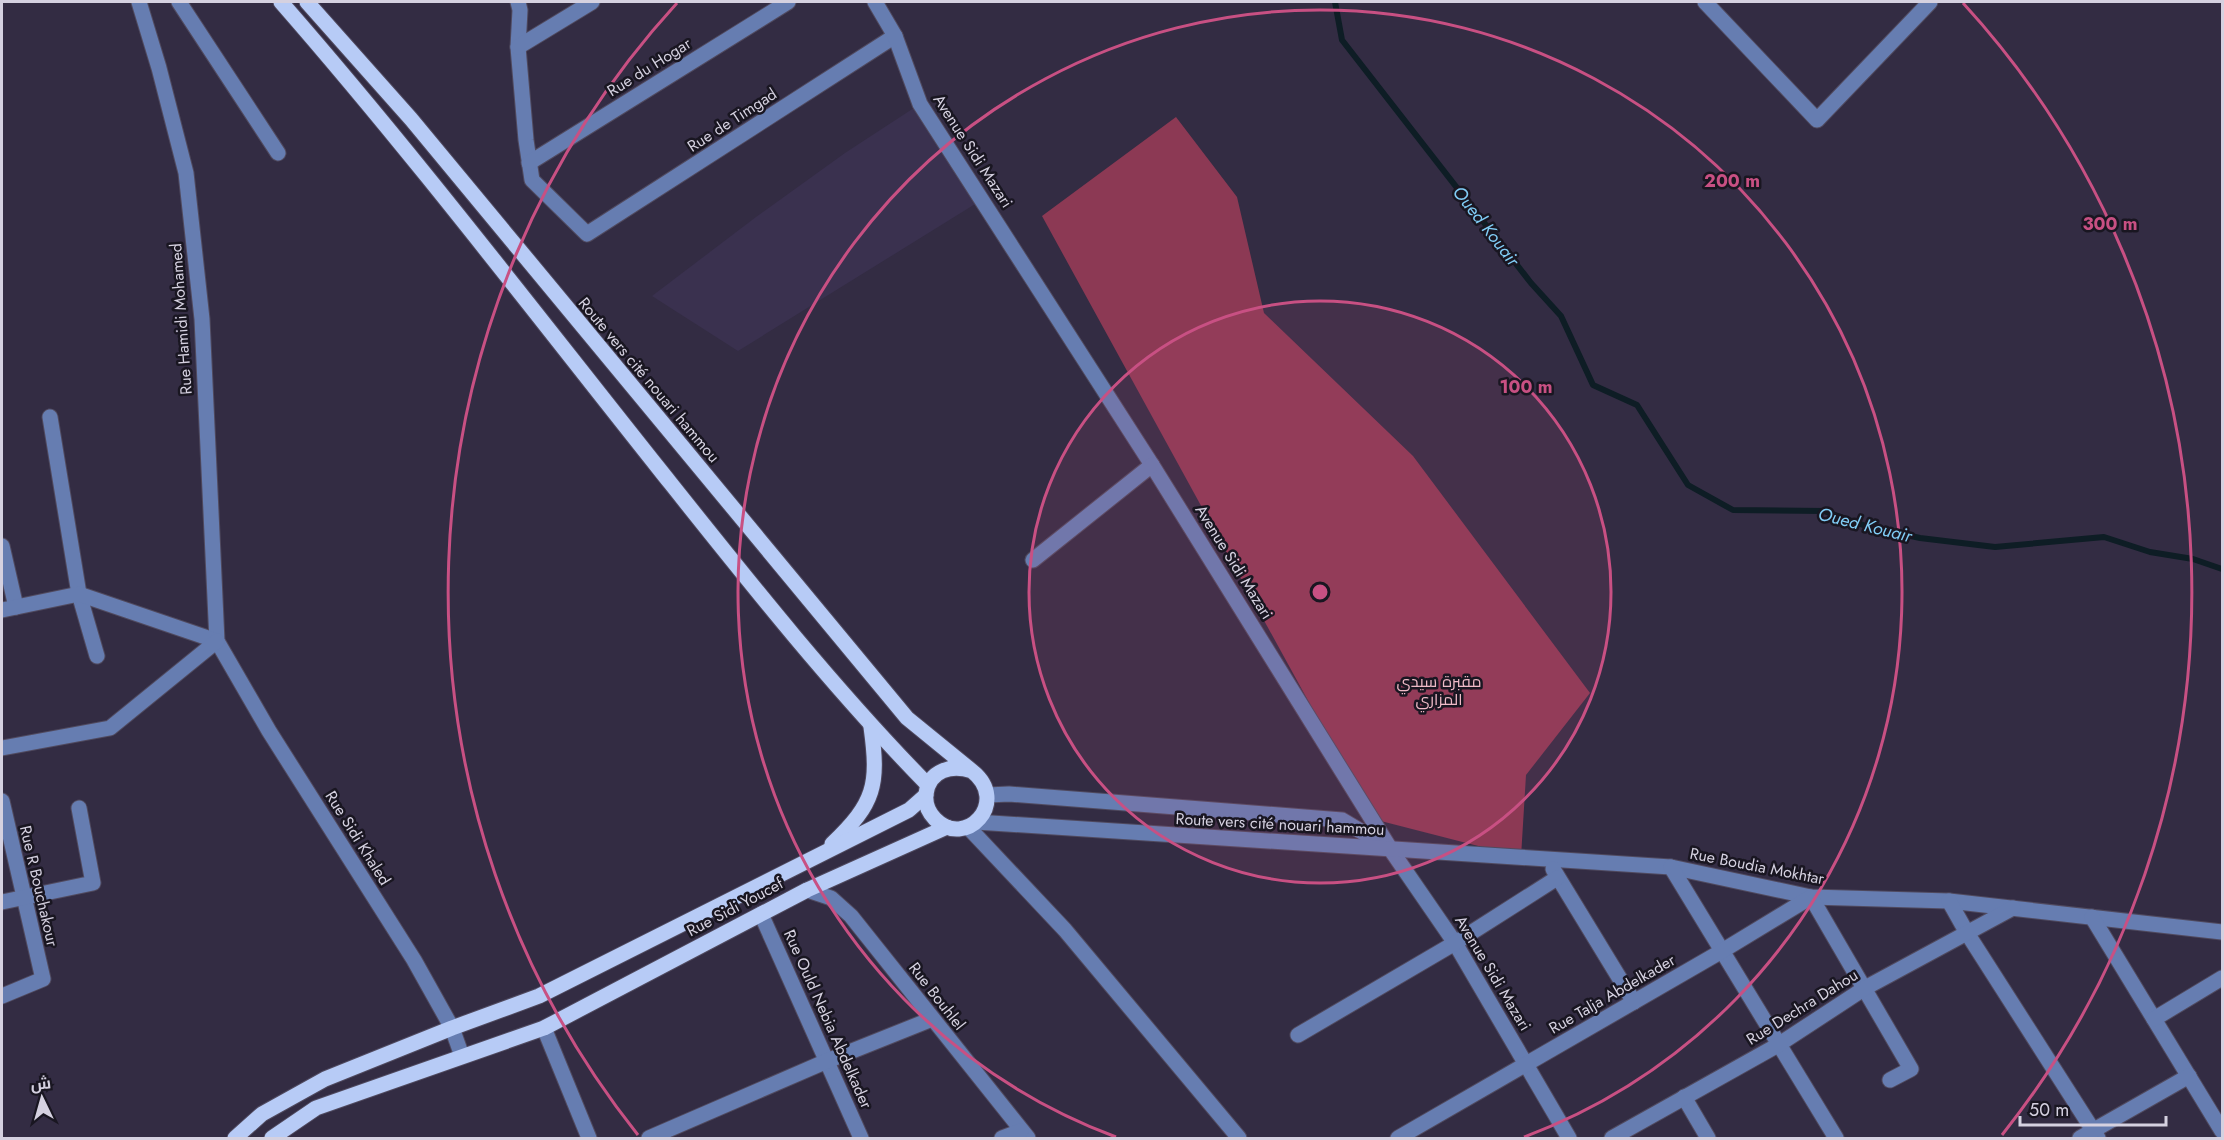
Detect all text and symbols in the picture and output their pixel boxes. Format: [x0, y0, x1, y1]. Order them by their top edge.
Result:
street label: Rue du Hogar [603, 32, 696, 102]
street label: Rue de Timgad [683, 82, 781, 158]
street label: Avenue Sidi Mazari [928, 90, 1018, 212]
text: 200 m [1704, 168, 1760, 194]
water label: Oued Kouair [1446, 180, 1526, 273]
text: 300 m [2082, 211, 2138, 237]
street label: Rue Hamidi Mohamed [164, 242, 198, 396]
street label: Route vers cité nouari hammou [573, 292, 725, 468]
text: 100 m [1499, 374, 1553, 400]
street label: Avenue Sidi Mazari [1190, 500, 1278, 624]
water label: Oued Kouair [1815, 501, 1916, 549]
centre of rings [1310, 582, 1330, 602]
park label: مقبرة سيدي المزاري [1397, 670, 1481, 713]
street label: Rue Sidi Khaled [320, 786, 396, 890]
street label: Route vers cité nouari hammou [1175, 807, 1385, 841]
street label: Rue R Bouchakour [14, 823, 64, 949]
street label: Rue Boudia Mokhtar [1688, 842, 1827, 890]
street label: Rue Sidi Youcef [683, 872, 788, 942]
street label: Avenue Sidi Mazari [1449, 911, 1537, 1035]
street label: Rue Ould Nebia Abdelkader [778, 926, 878, 1113]
street label: Rue Talja Abdelkader [1545, 948, 1680, 1040]
street label: Rue Bouhlel [903, 957, 971, 1035]
street label: Rue Dechra Dahou [1742, 963, 1862, 1051]
north arrow [12, 1068, 72, 1128]
text: ش [30, 1071, 52, 1096]
scale bar [2020, 1089, 2166, 1127]
text: 50 m [2029, 1097, 2069, 1123]

